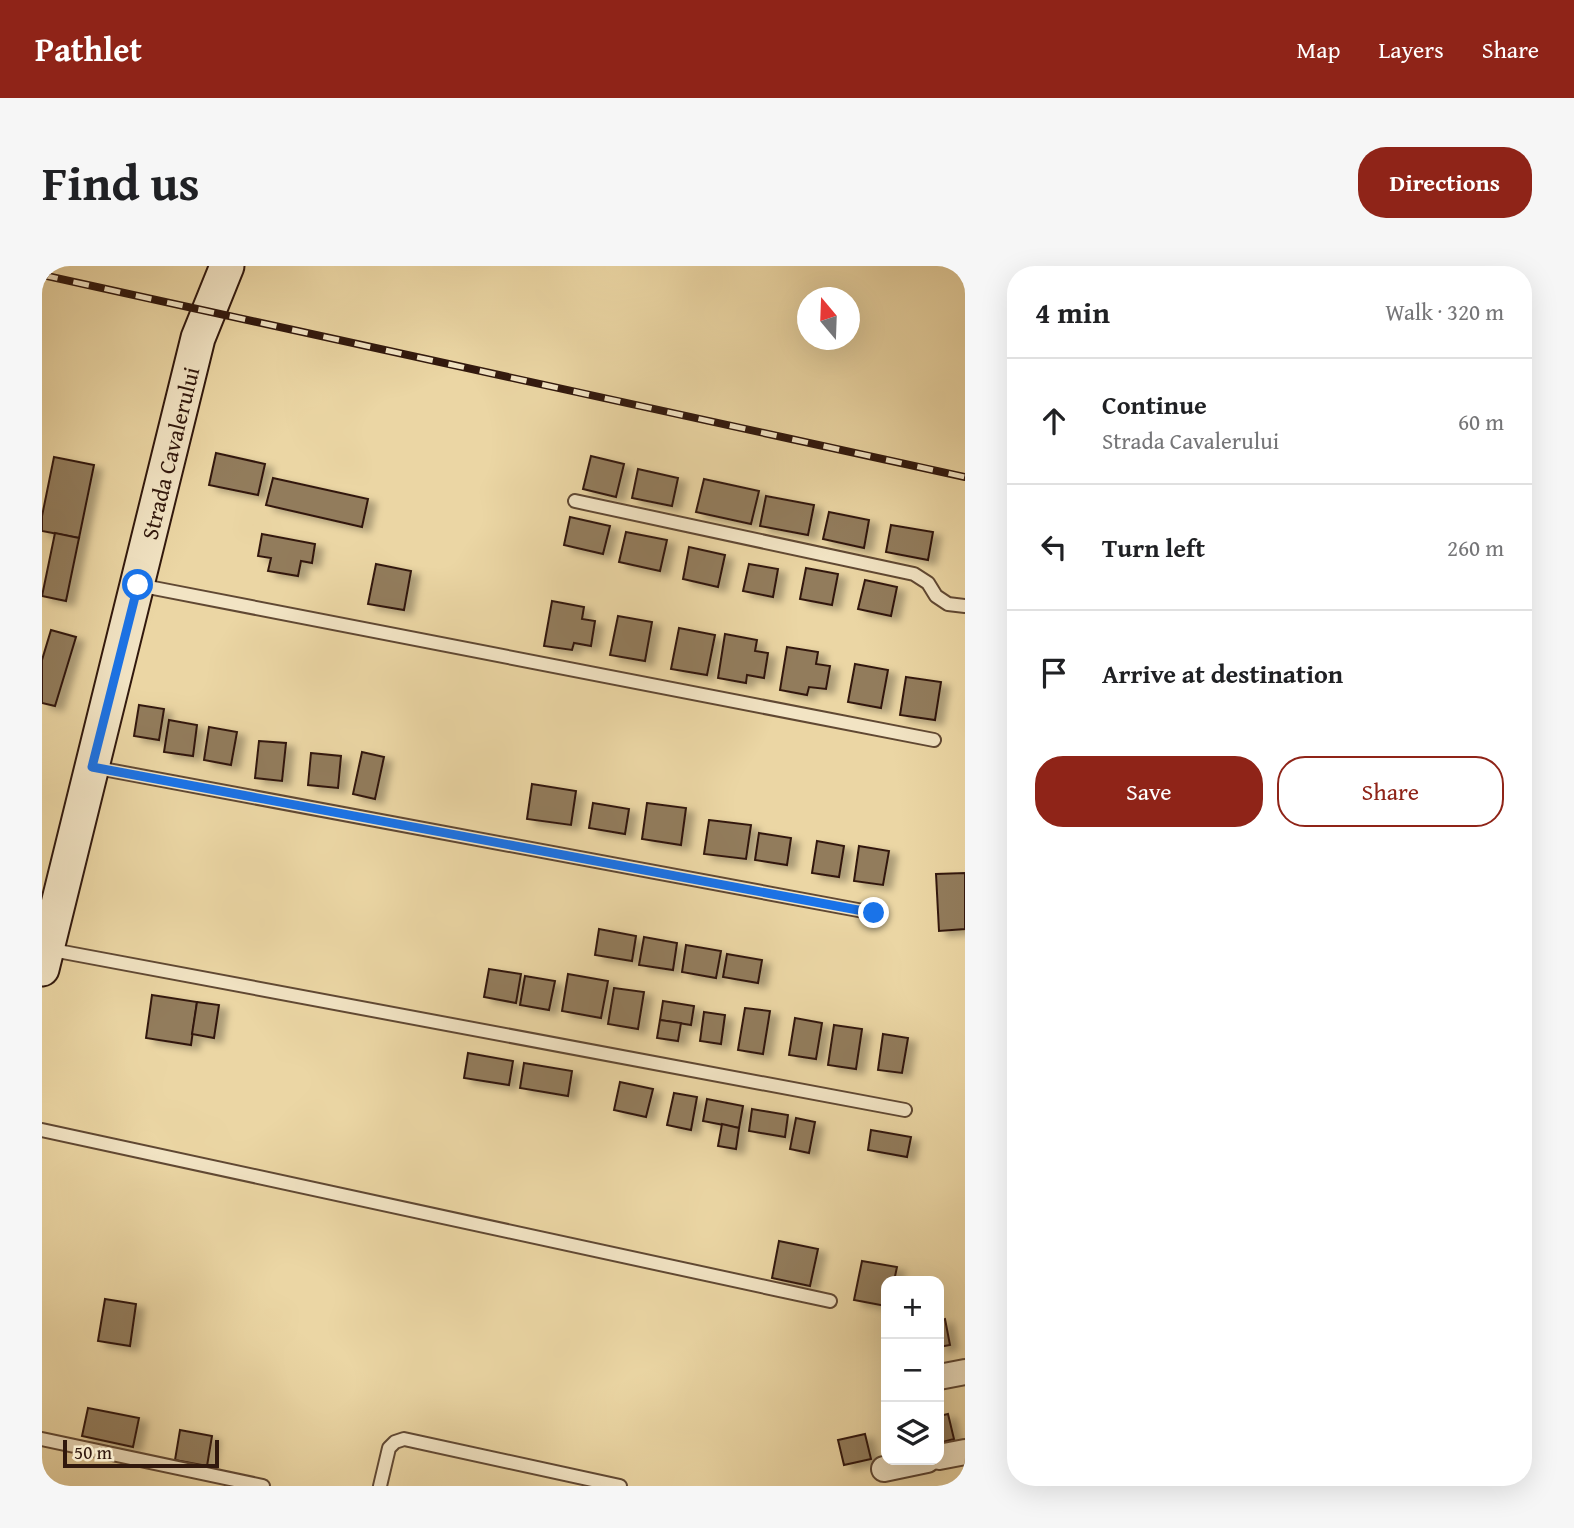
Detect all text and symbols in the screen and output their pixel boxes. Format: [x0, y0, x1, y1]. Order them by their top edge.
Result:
text: Pathlet [35, 25, 142, 73]
text: Map [1297, 32, 1340, 67]
text: Layers [1378, 32, 1444, 67]
text: Share [1482, 32, 1539, 67]
text: Find us [42, 146, 200, 218]
button: Directions [1358, 147, 1532, 218]
north arrow [797, 287, 860, 350]
text: 4 min [1035, 290, 1110, 334]
text: Walk · 320 m [1385, 295, 1504, 328]
street label: Strada Cavalerului [133, 363, 207, 543]
text: Continue [1102, 385, 1207, 424]
icon: ahead [1035, 402, 1073, 440]
text: 60 m [1458, 405, 1504, 438]
text: Strada Cavalerului [1102, 424, 1279, 457]
icon: left [1035, 528, 1073, 566]
text: Turn left [1102, 528, 1205, 567]
text: 260 m [1447, 531, 1504, 564]
route start [122, 569, 153, 600]
icon: arrive [1035, 654, 1073, 692]
text: Arrive at destination [1102, 654, 1343, 693]
button: Save [1035, 756, 1263, 827]
button: Share [1277, 756, 1504, 827]
route end [858, 897, 889, 928]
map controls [881, 1276, 944, 1465]
button: + [881, 1276, 944, 1339]
button: − [881, 1339, 944, 1402]
button: layers [881, 1402, 944, 1465]
scale bar [63, 1437, 219, 1469]
text: 50 m [74, 1438, 112, 1466]

